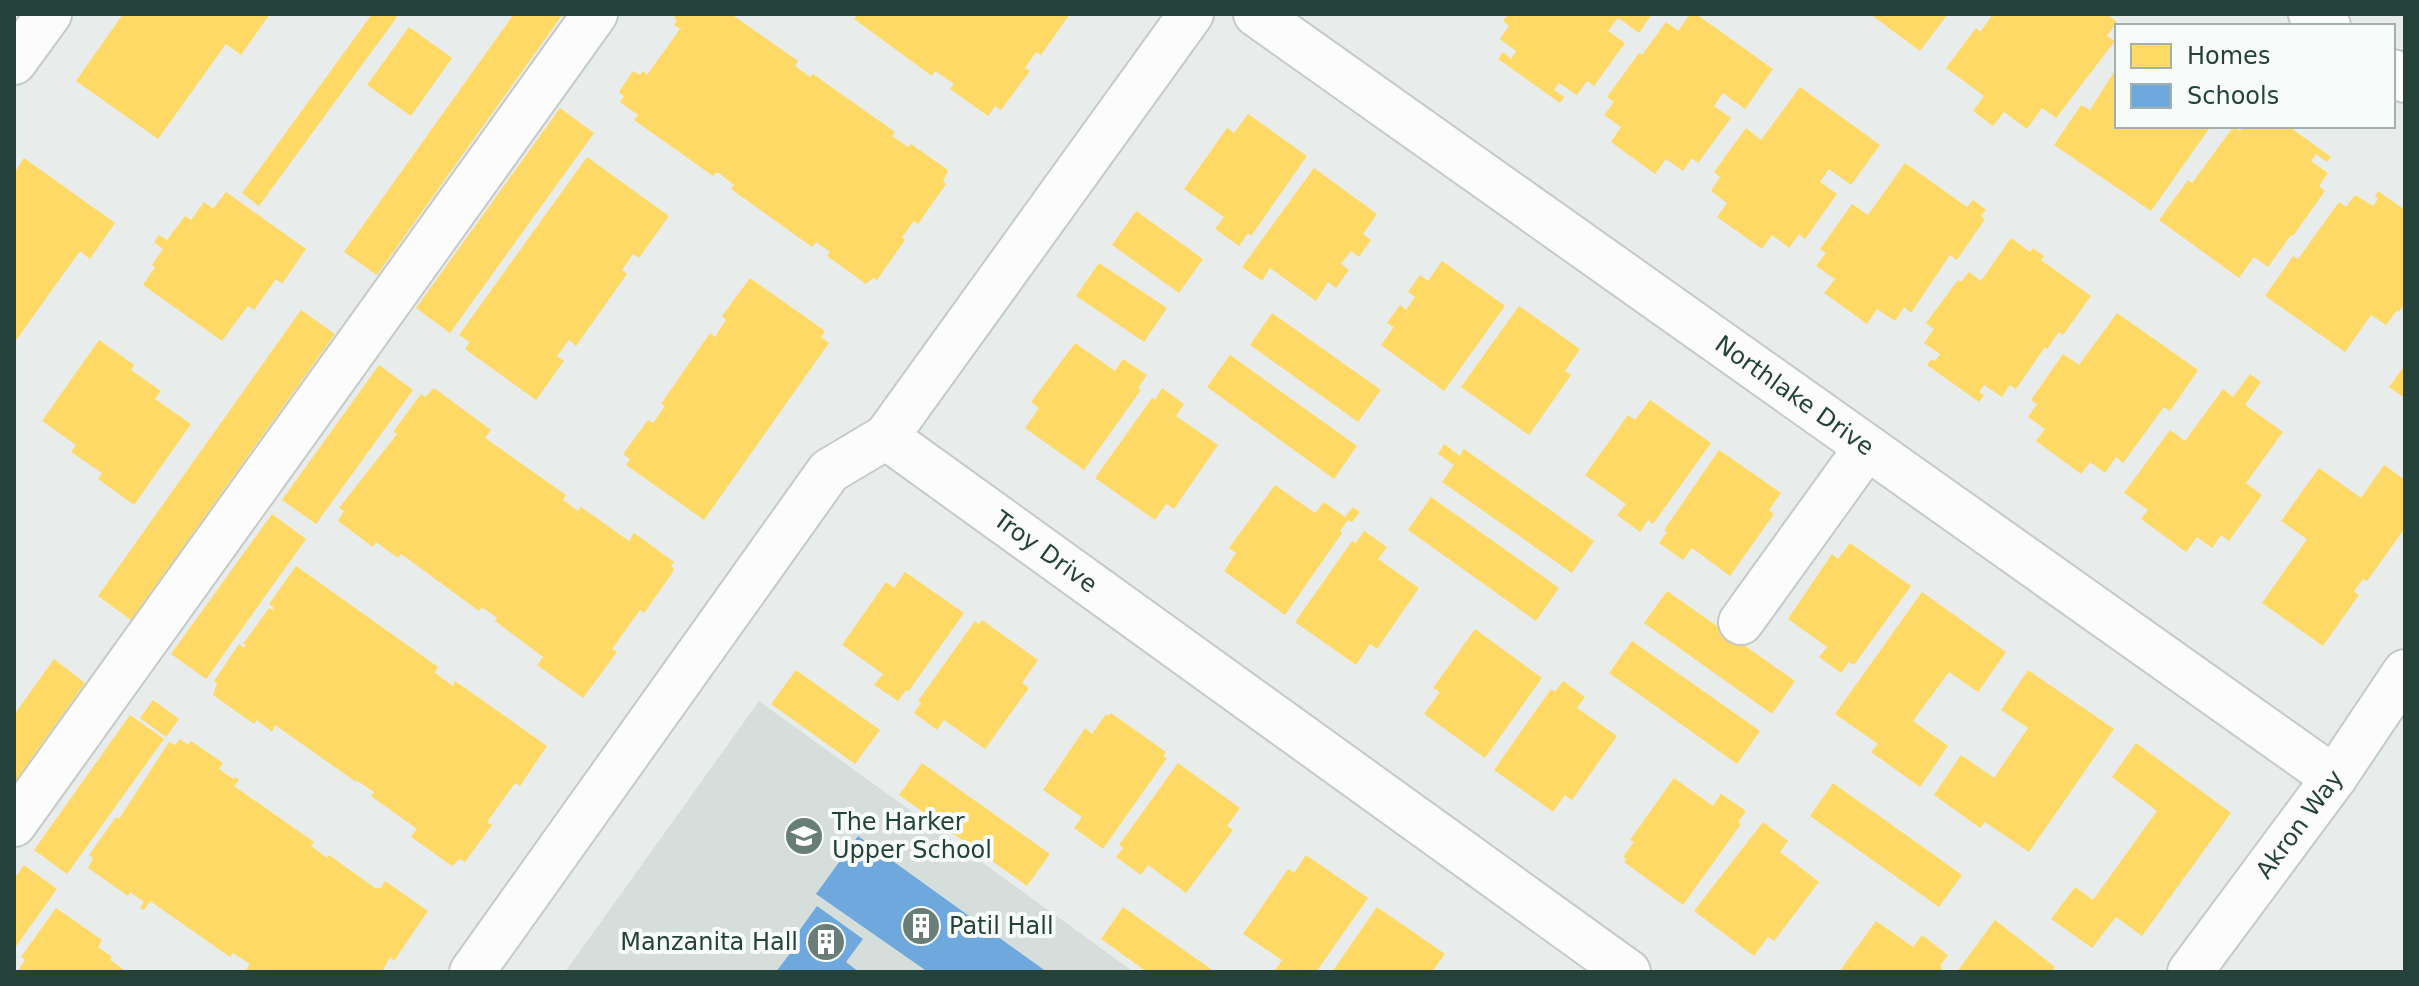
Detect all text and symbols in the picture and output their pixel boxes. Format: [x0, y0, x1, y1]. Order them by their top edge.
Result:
legend [2115, 24, 2395, 128]
text: Homes [2187, 42, 2270, 70]
text: Schools [2187, 82, 2279, 110]
street label: Northlake Drive [1710, 330, 1879, 461]
street label: Troy Drive [987, 505, 1103, 599]
street label: Akron Way [2250, 764, 2349, 884]
place label: The Harker Upper School [831, 808, 992, 864]
school or university icon: The Harker Upper School [783, 815, 825, 857]
building icon: Patil Hall [900, 905, 942, 947]
place label: Patil Hall [949, 912, 1054, 940]
building icon: Manzanita Hall [805, 921, 847, 963]
place label: Manzanita Hall [620, 928, 798, 956]

